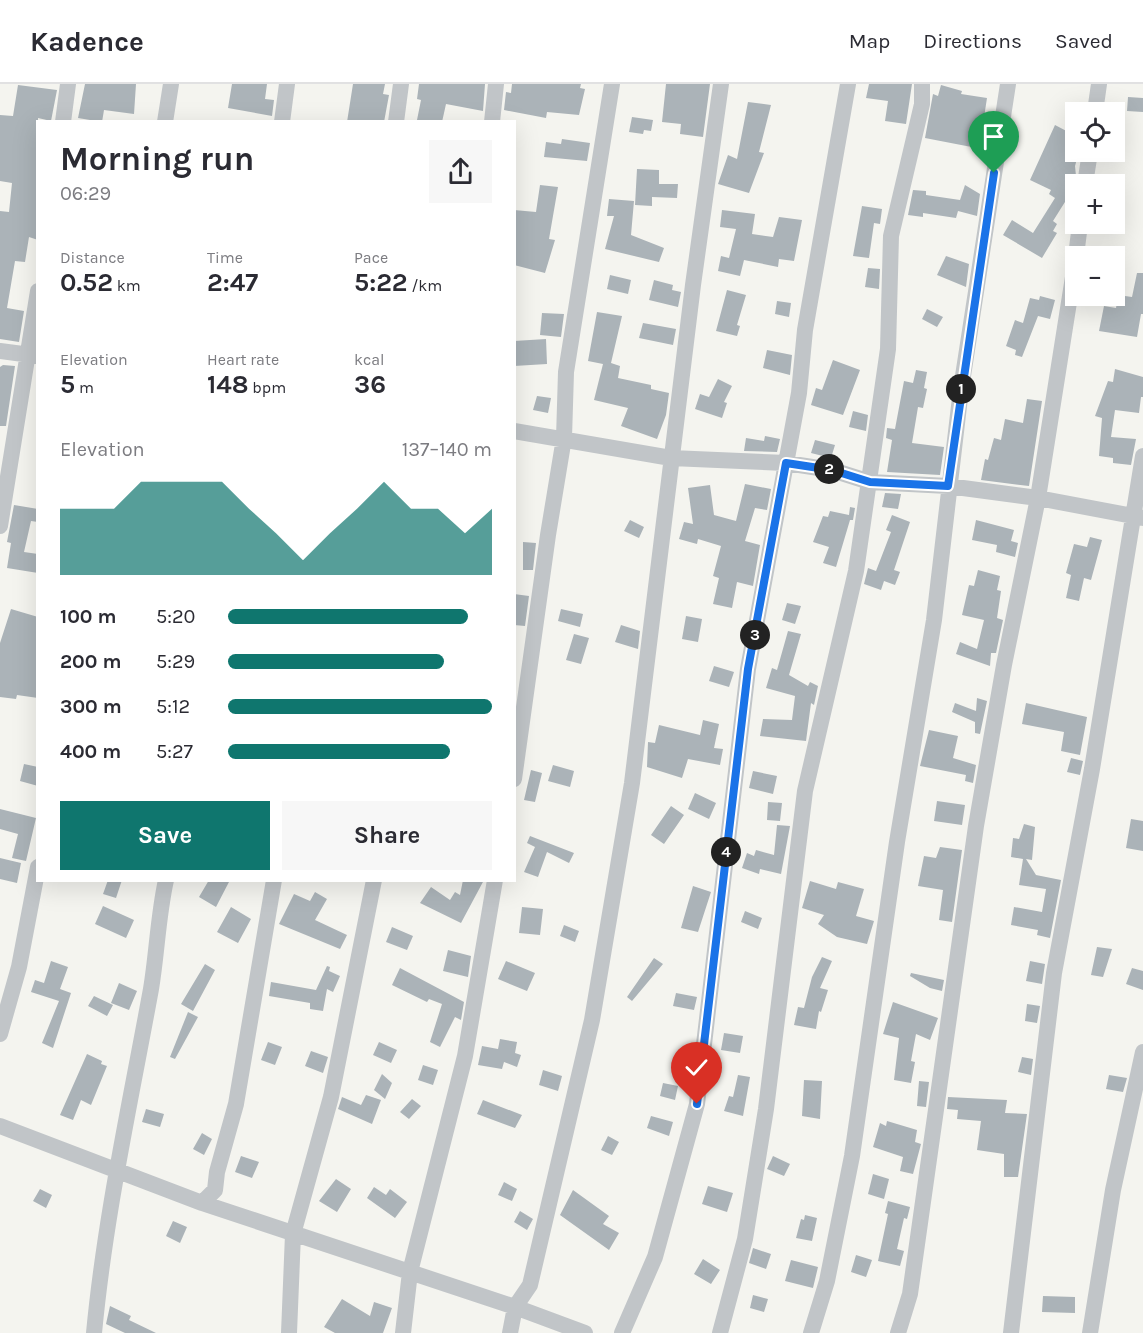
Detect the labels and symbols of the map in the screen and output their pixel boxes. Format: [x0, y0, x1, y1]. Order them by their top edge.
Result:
pin [968, 111, 1019, 173]
pin: 1 [946, 374, 976, 404]
pin: 2 [814, 454, 844, 484]
pin: 3 [740, 620, 770, 650]
pin: 4 [711, 837, 741, 867]
pin [671, 1042, 722, 1104]

